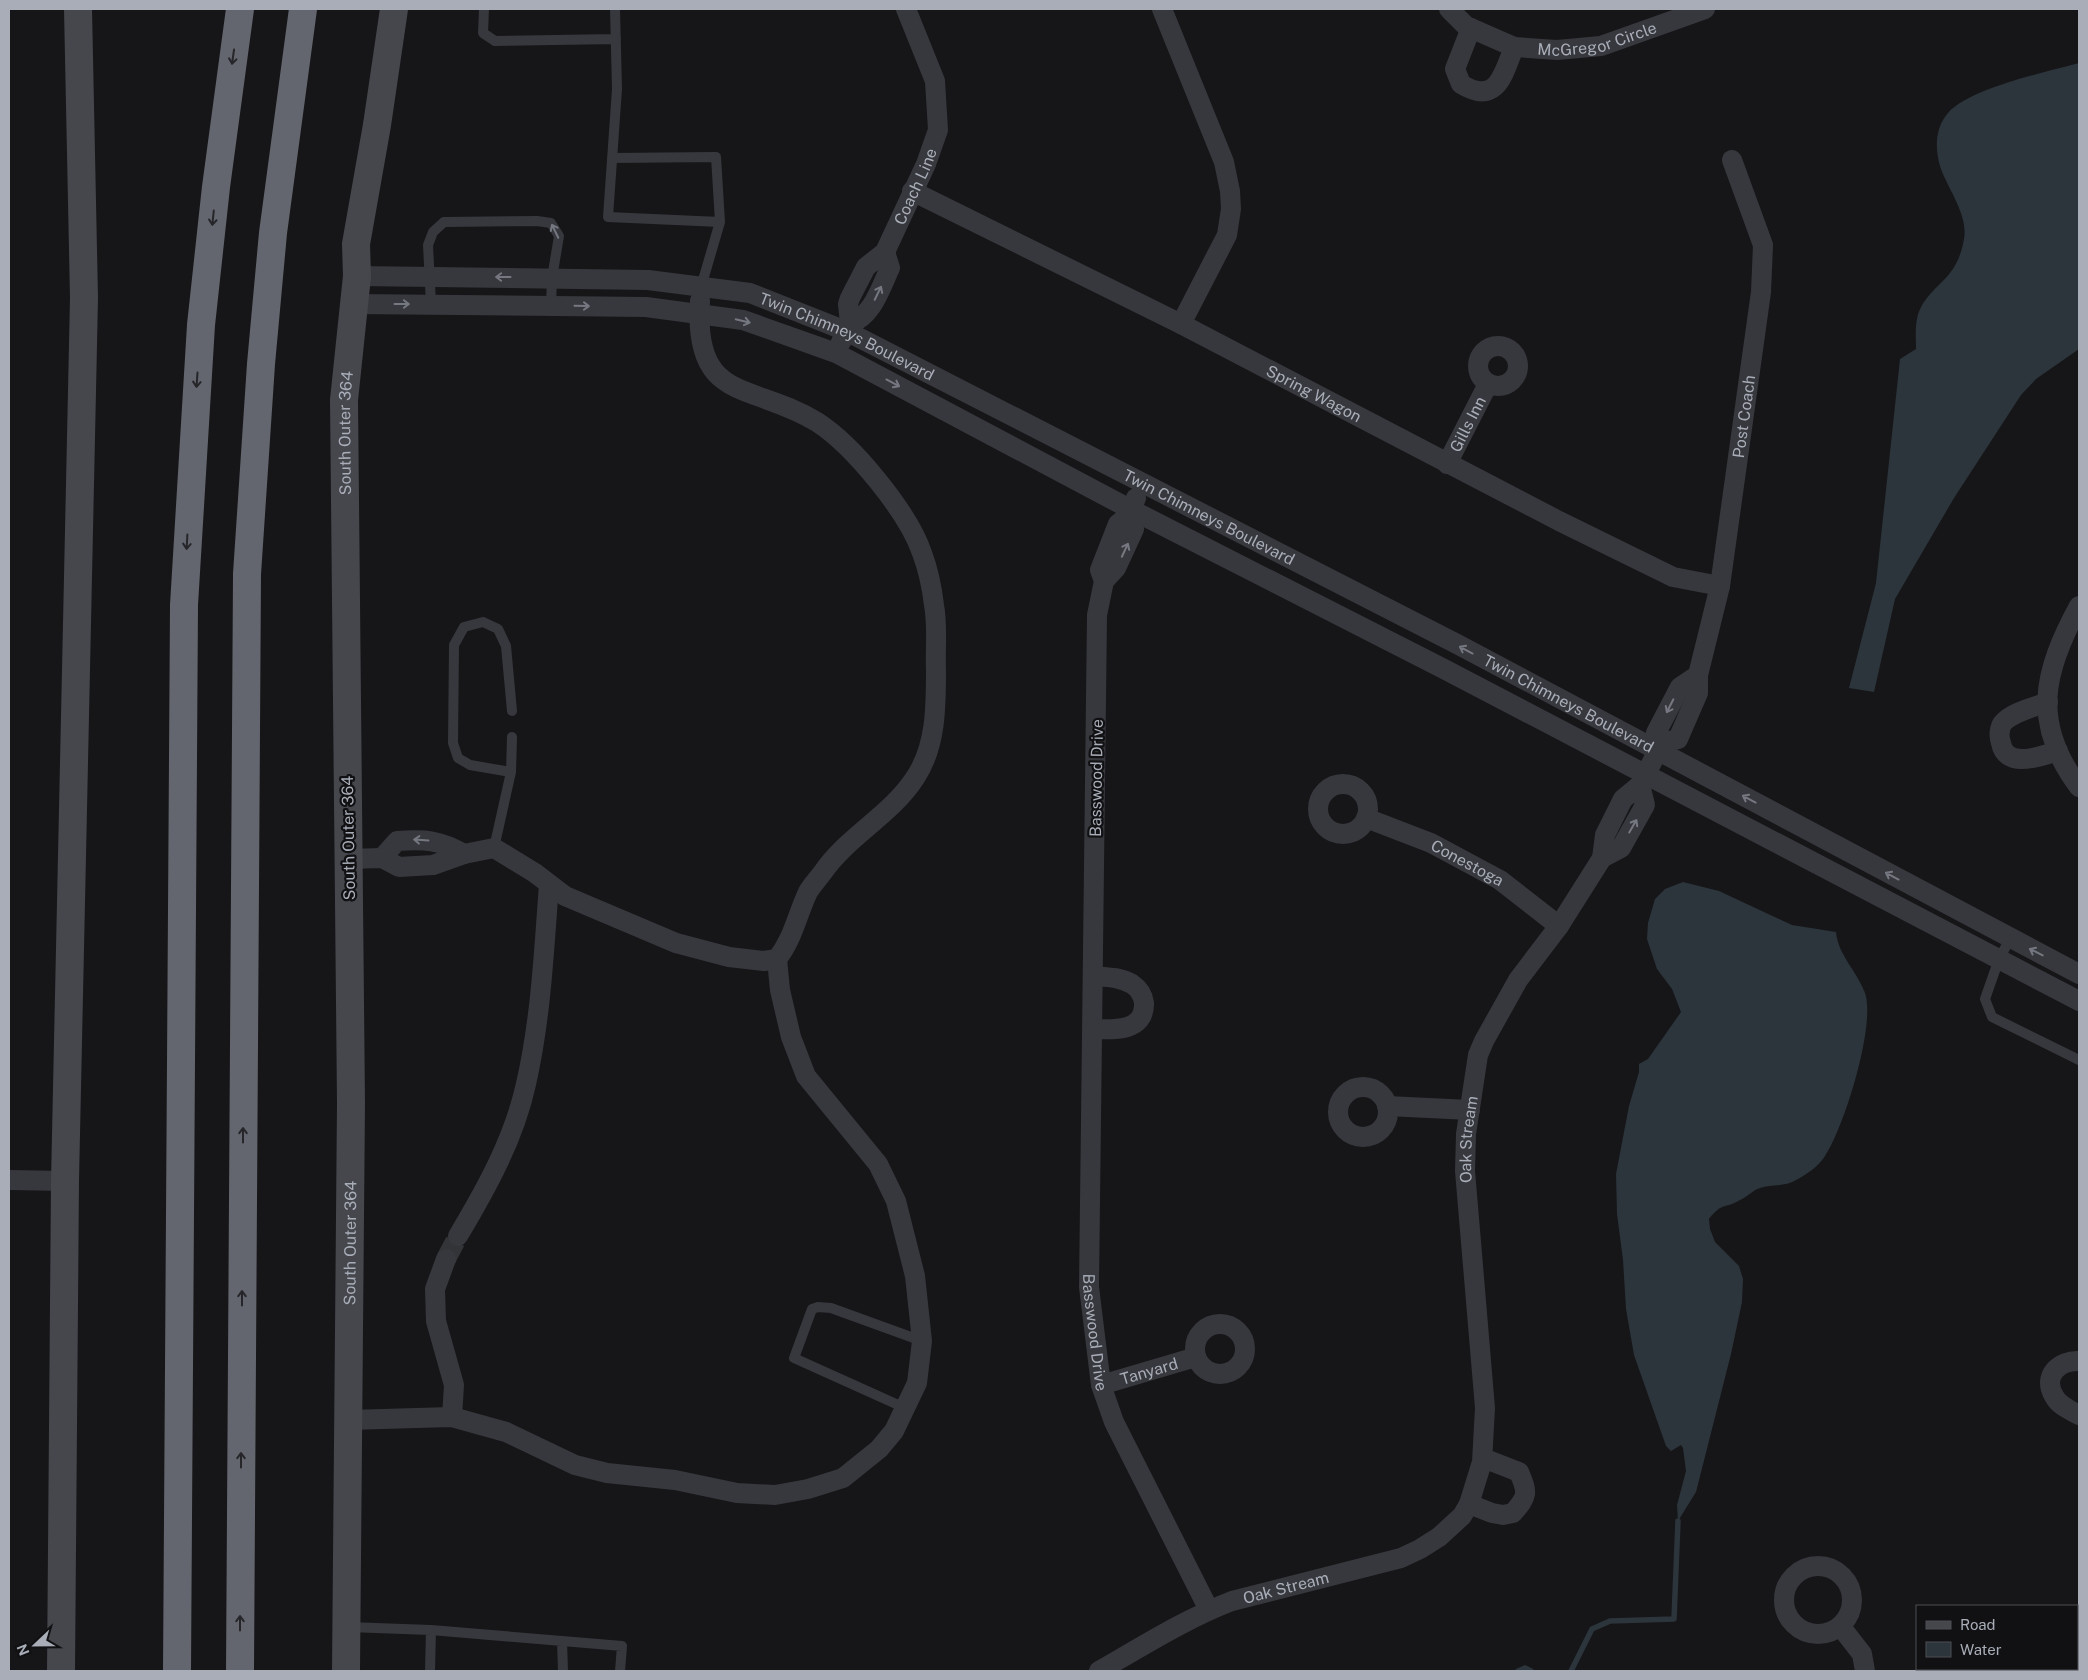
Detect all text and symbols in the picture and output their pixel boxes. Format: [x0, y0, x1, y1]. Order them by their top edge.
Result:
street label: McGregor Circle [1537, 18, 1659, 60]
one-way arrow [228, 49, 238, 65]
street label: Coach Line [890, 146, 941, 228]
one-way arrow [208, 210, 218, 226]
one-way arrow [549, 223, 559, 238]
one-way arrow [495, 272, 512, 282]
one-way arrow [874, 286, 883, 301]
street label: Twin Chimneys Boulevard [757, 289, 937, 385]
one-way arrow [394, 299, 410, 309]
one-way arrow [574, 301, 590, 311]
one-way arrow [735, 317, 751, 326]
street label: Spring Wagon [1263, 361, 1365, 426]
street label: South Outer 364 [335, 370, 357, 495]
one-way arrow [193, 372, 202, 388]
street label: Post Coach [1729, 374, 1759, 459]
one-way arrow [885, 379, 900, 388]
street label: Gills Inn [1446, 393, 1490, 455]
street label: Twin Chimneys Boulevard [1120, 466, 1298, 569]
one-way arrow [182, 534, 192, 550]
one-way arrow [1120, 543, 1130, 558]
one-way arrow [1459, 644, 1474, 654]
street label: Twin Chimneys Boulevard [1480, 651, 1657, 757]
one-way arrow [1665, 698, 1675, 713]
street label: Basswood Drive [1086, 719, 1107, 837]
street label: South Outer 364 [338, 776, 359, 900]
one-way arrow [1742, 794, 1757, 803]
one-way arrow [1628, 819, 1638, 834]
one-way arrow [413, 836, 429, 845]
street label: Conestoga [1428, 836, 1507, 890]
one-way arrow [1885, 871, 1900, 881]
one-way arrow [2028, 947, 2043, 957]
street label: Oak Stream [1456, 1094, 1482, 1184]
one-way arrow [238, 1127, 248, 1144]
street label: South Outer 364 [340, 1181, 360, 1305]
street label: Basswood Drive [1079, 1273, 1111, 1394]
one-way arrow [237, 1290, 247, 1306]
street label: Tanyard [1118, 1354, 1180, 1389]
one-way arrow [236, 1452, 246, 1468]
street label: Oak Stream [1241, 1568, 1331, 1608]
legend [1916, 1605, 2078, 1670]
one-way arrow [235, 1615, 245, 1631]
text: Road [1960, 1616, 1996, 1633]
north arrow [10, 1620, 60, 1670]
text: Water [1960, 1641, 2002, 1658]
text: N [13, 1642, 32, 1658]

